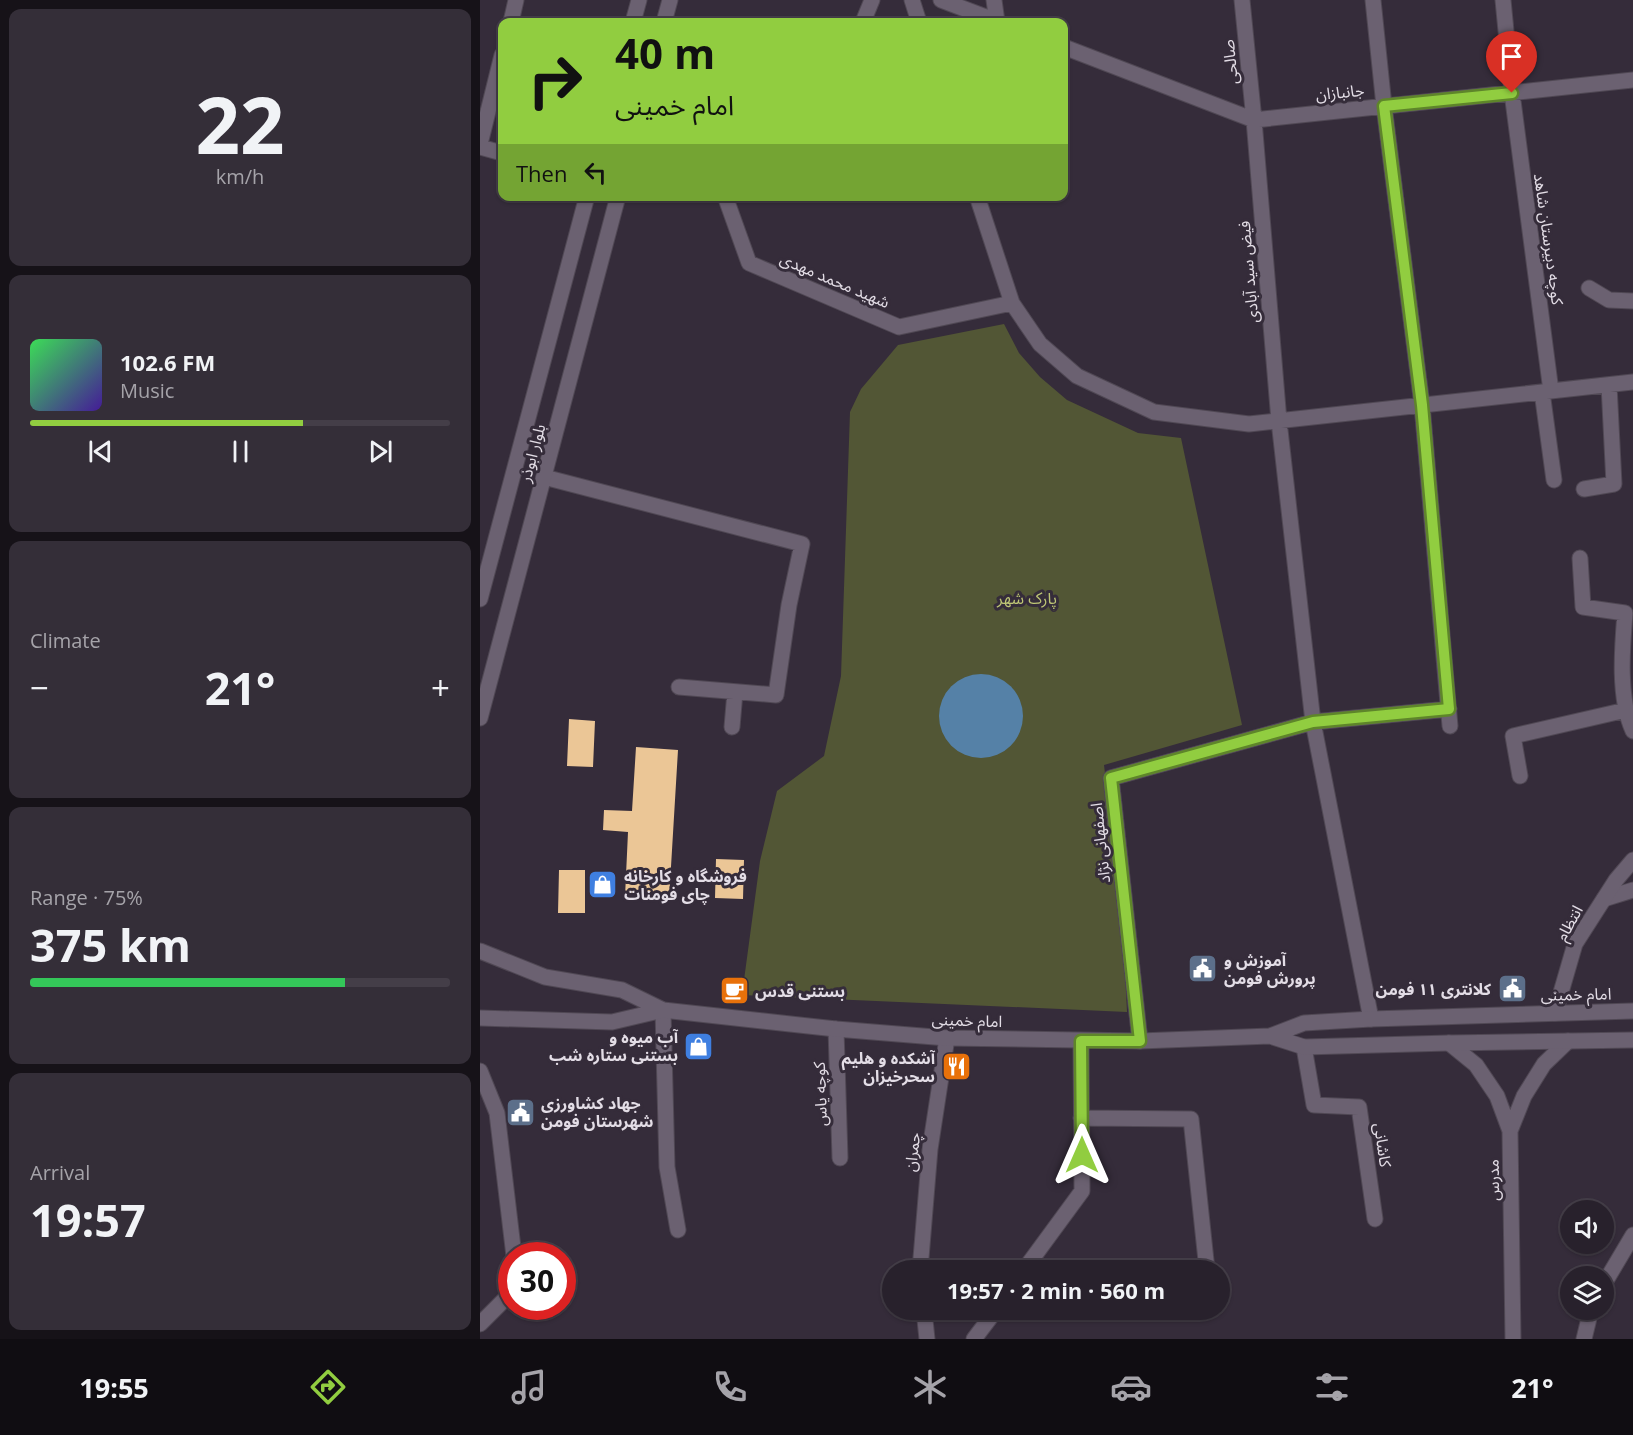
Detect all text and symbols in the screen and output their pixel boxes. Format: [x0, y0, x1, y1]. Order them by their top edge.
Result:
text: 40 m [615, 24, 715, 81]
pin [1486, 31, 1537, 93]
street label: صالحی [1217, 38, 1243, 86]
icon: arrive [1495, 40, 1528, 73]
icon: right [516, 42, 594, 120]
text: 22 [195, 71, 285, 177]
street label: جانبازان [1315, 79, 1365, 105]
text: امام خمینی [615, 86, 734, 123]
icon: left [579, 156, 612, 189]
text: Then [516, 158, 567, 188]
text: km/h [216, 163, 264, 190]
street label: کوچه دبیرستان شاهد [1529, 172, 1569, 307]
street label: فیض سید آبادی [1233, 220, 1263, 324]
street label: شهید محمد مهدی [777, 247, 893, 313]
text: 102.6 FM [120, 347, 215, 377]
text: Music [120, 377, 174, 404]
street label: بلوار ابوذر [513, 421, 550, 486]
icon: previous [84, 435, 117, 468]
icon: pause [224, 435, 257, 468]
icon: next [364, 435, 397, 468]
park label: پارک شهر [996, 587, 1057, 609]
text: Climate [30, 627, 101, 654]
text: 21° [205, 657, 275, 718]
text: − [30, 665, 49, 710]
text: + [431, 665, 450, 710]
street label: اصفهانی نژاد [1085, 802, 1115, 884]
place label: فروشگاه و کارخانه چای فومنات [624, 865, 747, 905]
shop icon: فروشگاه و کارخانه چای فومنات [587, 869, 619, 901]
text: Range · 75% [30, 884, 143, 911]
street label: انتظام [1550, 901, 1590, 946]
text: 375 km [30, 914, 191, 975]
place label: آموزش و پرورش فومن [1224, 949, 1316, 989]
public building icon: آموزش و پرورش فومن [1187, 953, 1219, 985]
public building icon: کلانتری ۱۱ فومن [1496, 973, 1528, 1005]
cafe icon: بستنی قدس [718, 975, 750, 1007]
place label: کلانتری ۱۱ فومن [1376, 978, 1492, 1000]
place label: بستنی قدس [755, 980, 845, 1002]
street label: امام خمینی [1540, 982, 1612, 1008]
street label: امام خمینی [931, 1008, 1003, 1034]
place label: آب میوه و بستنی ستاره شب [549, 1026, 679, 1066]
shop icon: آب میوه و بستنی ستاره شب [683, 1030, 715, 1062]
place label: آشکده و هلیم سحرخیزان [842, 1047, 936, 1087]
restaurant icon: آشکده و هلیم سحرخیزان [940, 1051, 972, 1083]
street label: کوچه یاس [808, 1061, 832, 1127]
place label: جهاد کشاورزی شهرستان فومن [541, 1092, 654, 1132]
public building icon: جهاد کشاورزی شهرستان فومن [504, 1096, 536, 1128]
street label: کاشانی [1369, 1121, 1397, 1169]
position arrow [1050, 1123, 1114, 1187]
street label: چمران [899, 1131, 925, 1173]
text: Arrival [30, 1159, 90, 1186]
street label: مدرس [1482, 1159, 1504, 1201]
text: 19:57 [30, 1189, 146, 1250]
map controls [1560, 1200, 1614, 1320]
button: sound [1560, 1200, 1614, 1254]
speed limit sign: 30 [498, 1242, 576, 1320]
button: layers [1560, 1266, 1614, 1320]
text: 19:57 · 2 min · 560 m [947, 1275, 1165, 1305]
icon: directions [307, 1366, 349, 1408]
icon: music [508, 1366, 550, 1408]
icon: phone [709, 1366, 751, 1408]
icon: climate [909, 1366, 951, 1408]
icon: car [1110, 1366, 1152, 1408]
icon: filters [1311, 1366, 1353, 1408]
text: 19:55 [79, 1369, 149, 1406]
text: 21° [1511, 1369, 1554, 1406]

